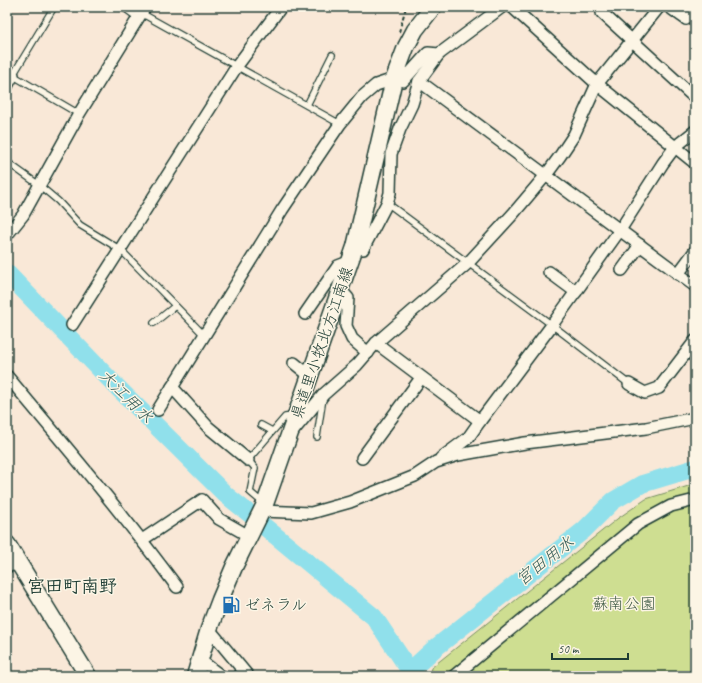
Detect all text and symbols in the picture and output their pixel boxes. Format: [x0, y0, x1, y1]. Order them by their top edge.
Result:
street label: 県道里小牧北方江南線 [286, 264, 358, 422]
water label: 大江用水 [95, 365, 157, 427]
water label: 宮田用水 [512, 532, 578, 590]
district label: 宮田町南野 [27, 575, 117, 597]
park label: 蘇南公園 [592, 594, 656, 614]
fuel station icon: ゼネラル [221, 595, 241, 615]
place label: ゼネラル [244, 595, 307, 615]
scale bar [552, 635, 628, 661]
text: 50 m [558, 641, 580, 657]

